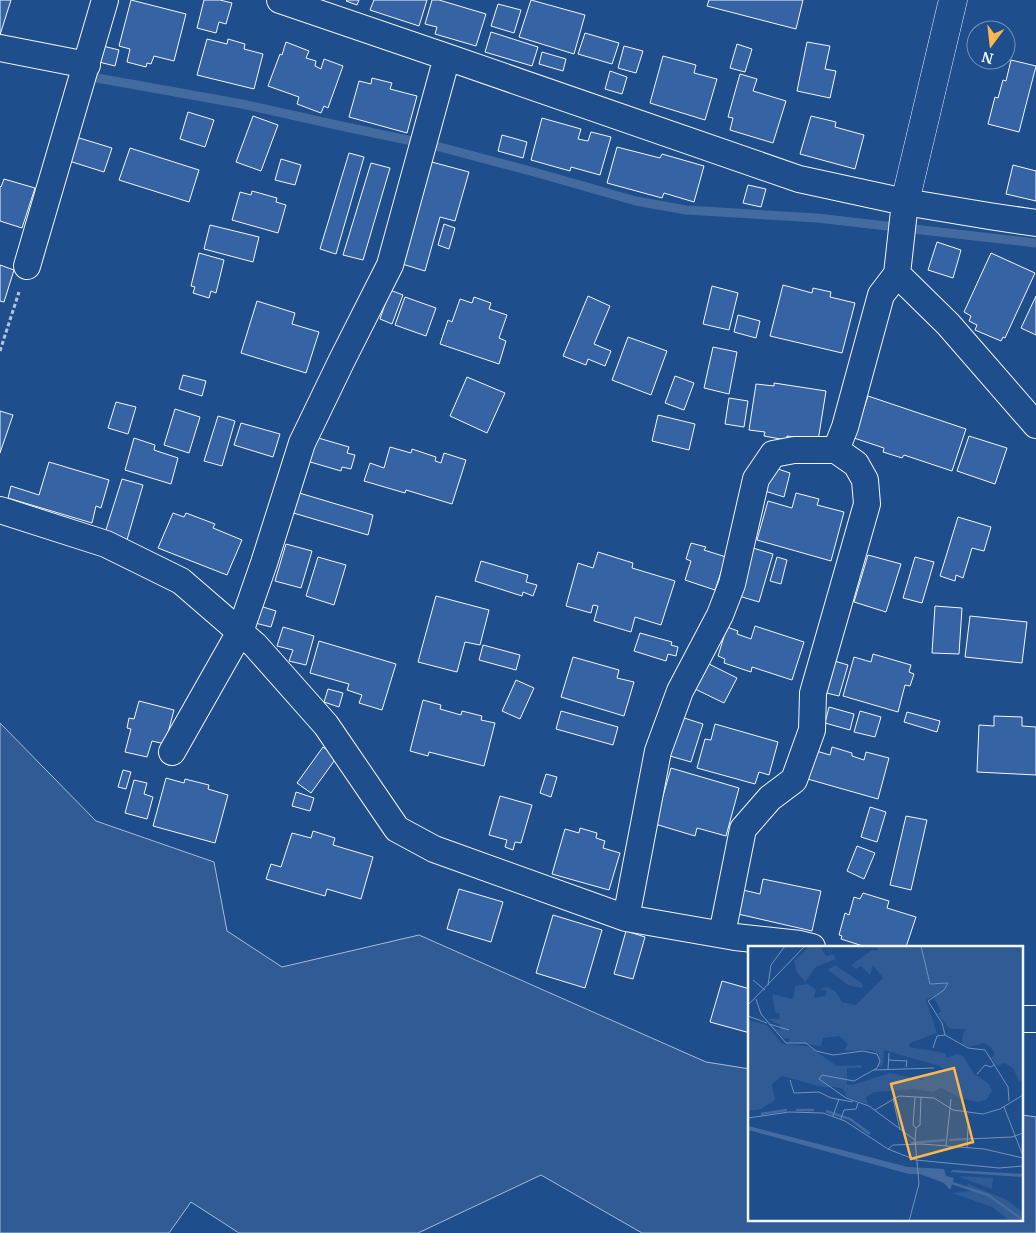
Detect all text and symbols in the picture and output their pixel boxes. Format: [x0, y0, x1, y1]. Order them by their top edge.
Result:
north arrow [966, 20, 1016, 70]
text: N [980, 47, 995, 68]
inset map [748, 946, 1024, 1220]

